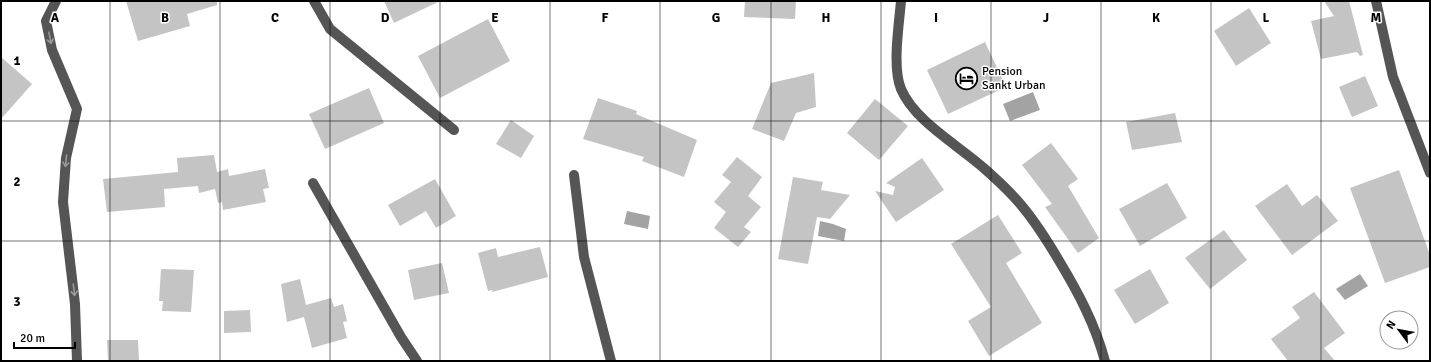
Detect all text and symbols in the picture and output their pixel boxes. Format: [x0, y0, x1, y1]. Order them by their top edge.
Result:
text: A [51, 10, 60, 26]
text: B [161, 10, 169, 26]
text: C [271, 10, 279, 26]
text: D [381, 10, 390, 26]
text: E [491, 10, 499, 26]
text: F [602, 10, 609, 26]
text: G [712, 10, 720, 26]
text: H [822, 10, 830, 26]
text: I [934, 10, 938, 26]
text: J [1043, 10, 1049, 26]
text: K [1152, 10, 1160, 26]
text: L [1263, 10, 1270, 26]
text: M [1371, 10, 1382, 26]
one-way arrow [46, 31, 54, 44]
text: 1 [13, 53, 21, 69]
place label: Pension Sankt Urban [982, 64, 1046, 93]
hotel icon: Pension Sankt Urban [953, 65, 979, 91]
one-way arrow [62, 154, 70, 167]
text: 2 [13, 174, 21, 190]
one-way arrow [70, 284, 78, 297]
text: 3 [13, 294, 21, 310]
north arrow [1379, 310, 1419, 350]
text: N [1383, 318, 1398, 332]
scale bar [14, 324, 75, 350]
text: 20 m [20, 331, 45, 346]

